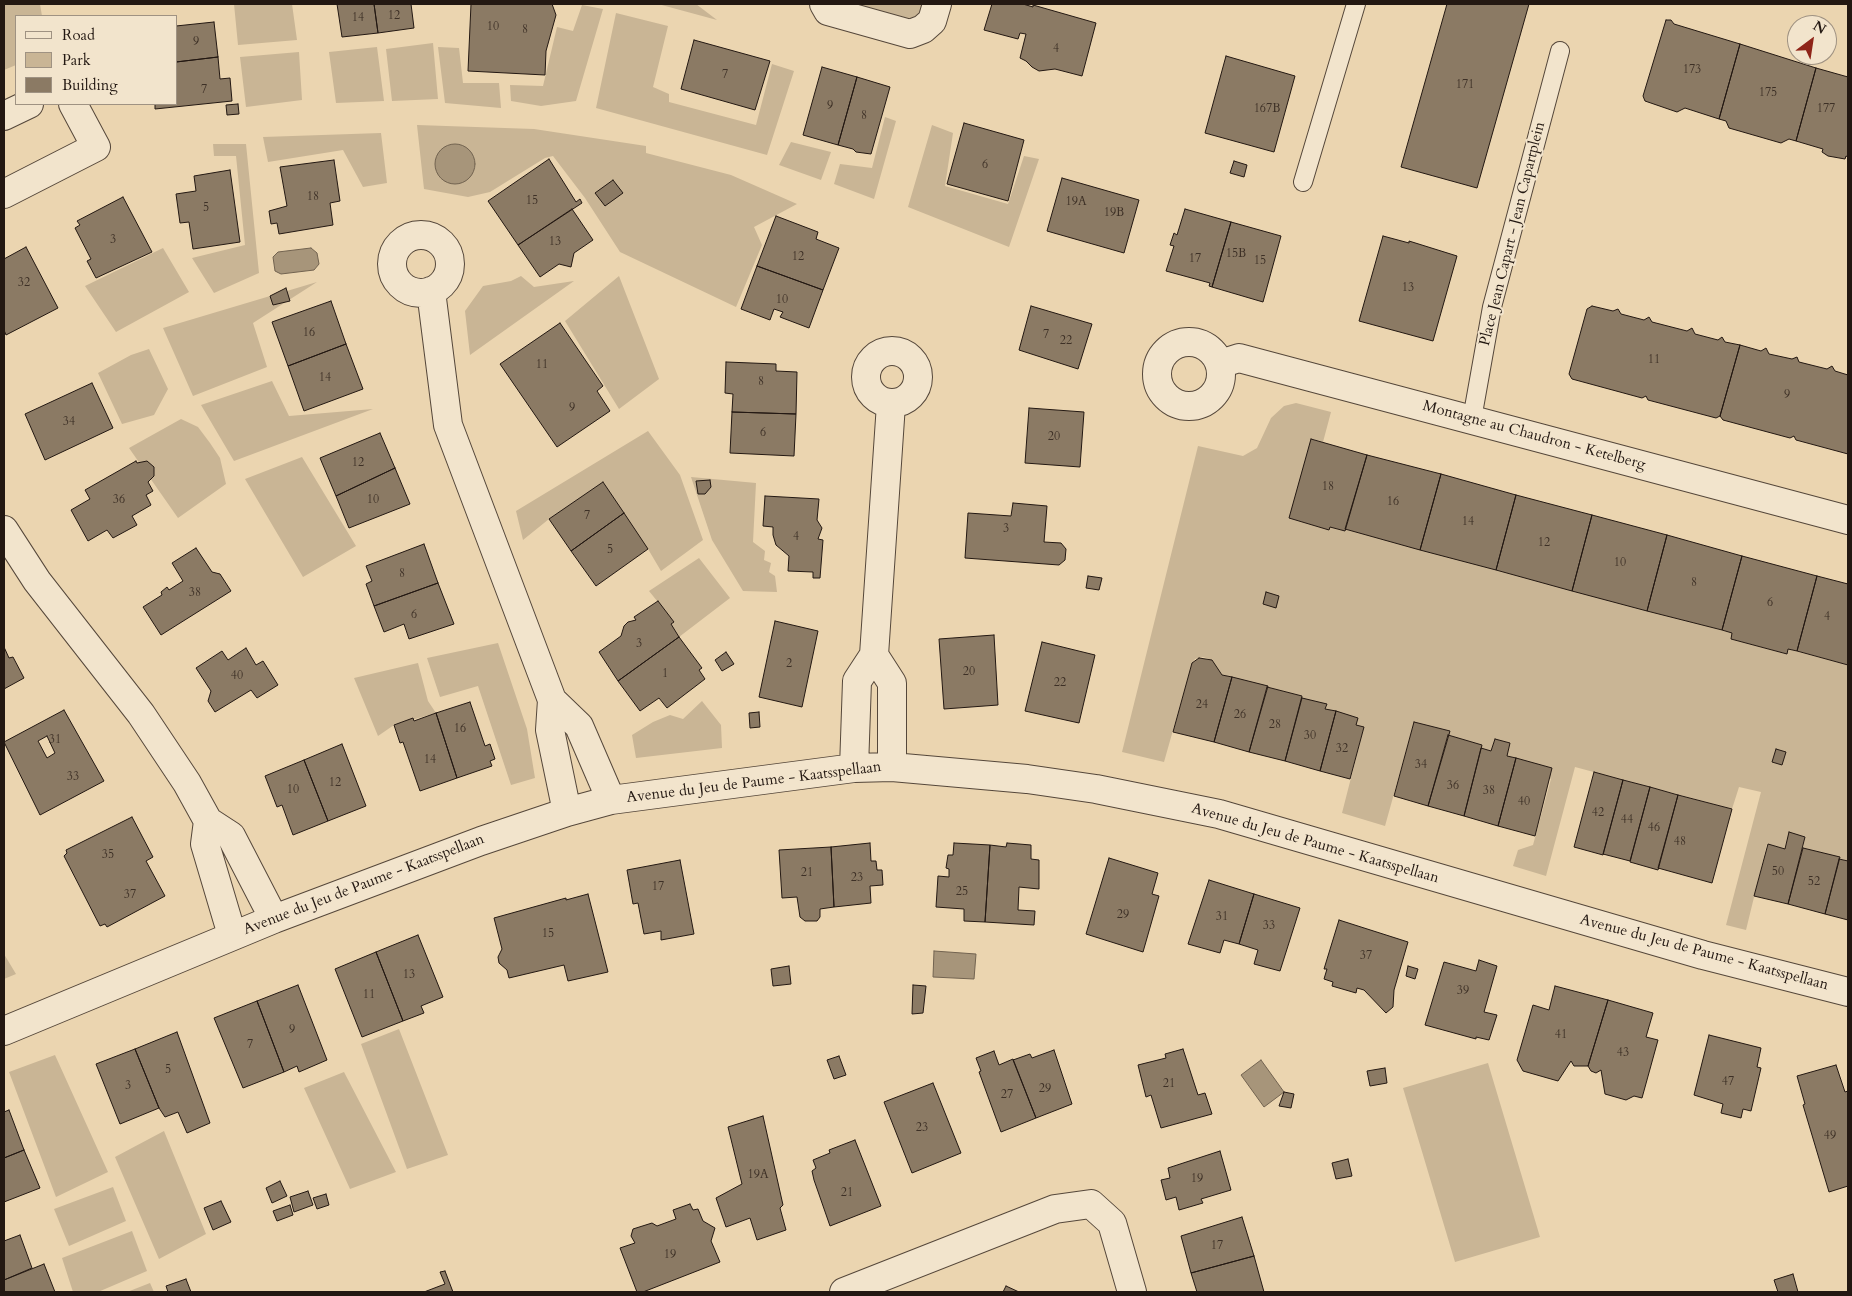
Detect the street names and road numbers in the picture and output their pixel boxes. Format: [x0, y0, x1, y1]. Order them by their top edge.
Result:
street label: Place Jean Capart - Jean Capartplein [1476, 120, 1550, 348]
street label: Montagne au Chaudron - Ketelberg [1421, 398, 1647, 474]
street label: Avenue du Jeu de Paume - Kaatsspellaan [626, 758, 882, 808]
street label: Avenue du Jeu de Paume - Kaatsspellaan [1189, 800, 1441, 888]
street label: Avenue du Jeu de Paume - Kaatsspellaan [241, 831, 487, 939]
street label: Avenue du Jeu de Paume - Kaatsspellaan [1578, 911, 1830, 995]

